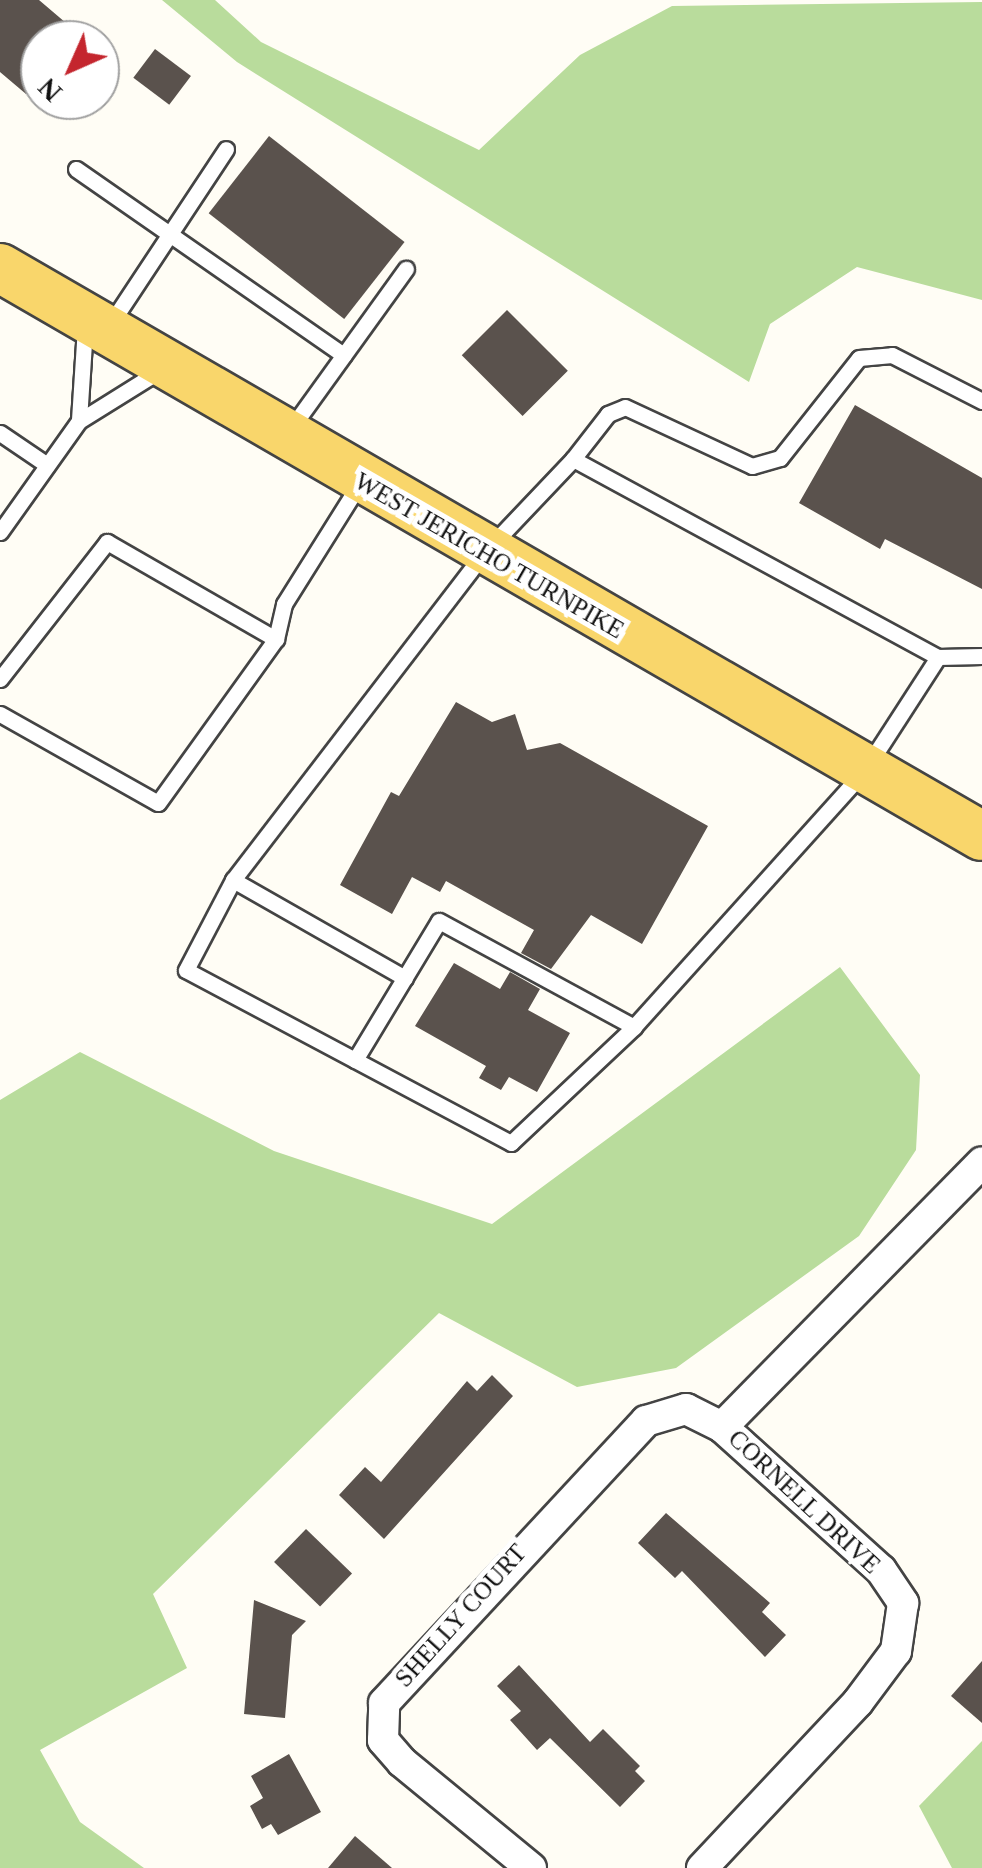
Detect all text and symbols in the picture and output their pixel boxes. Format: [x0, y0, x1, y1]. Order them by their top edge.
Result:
north arrow [20, 20, 120, 120]
text: N [32, 72, 68, 108]
street label: WEST JERICHO TURNPIKE [349, 466, 629, 646]
street label: CORNELL DRIVE [721, 1424, 887, 1580]
street label: SHELLY COURT [389, 1538, 533, 1694]

